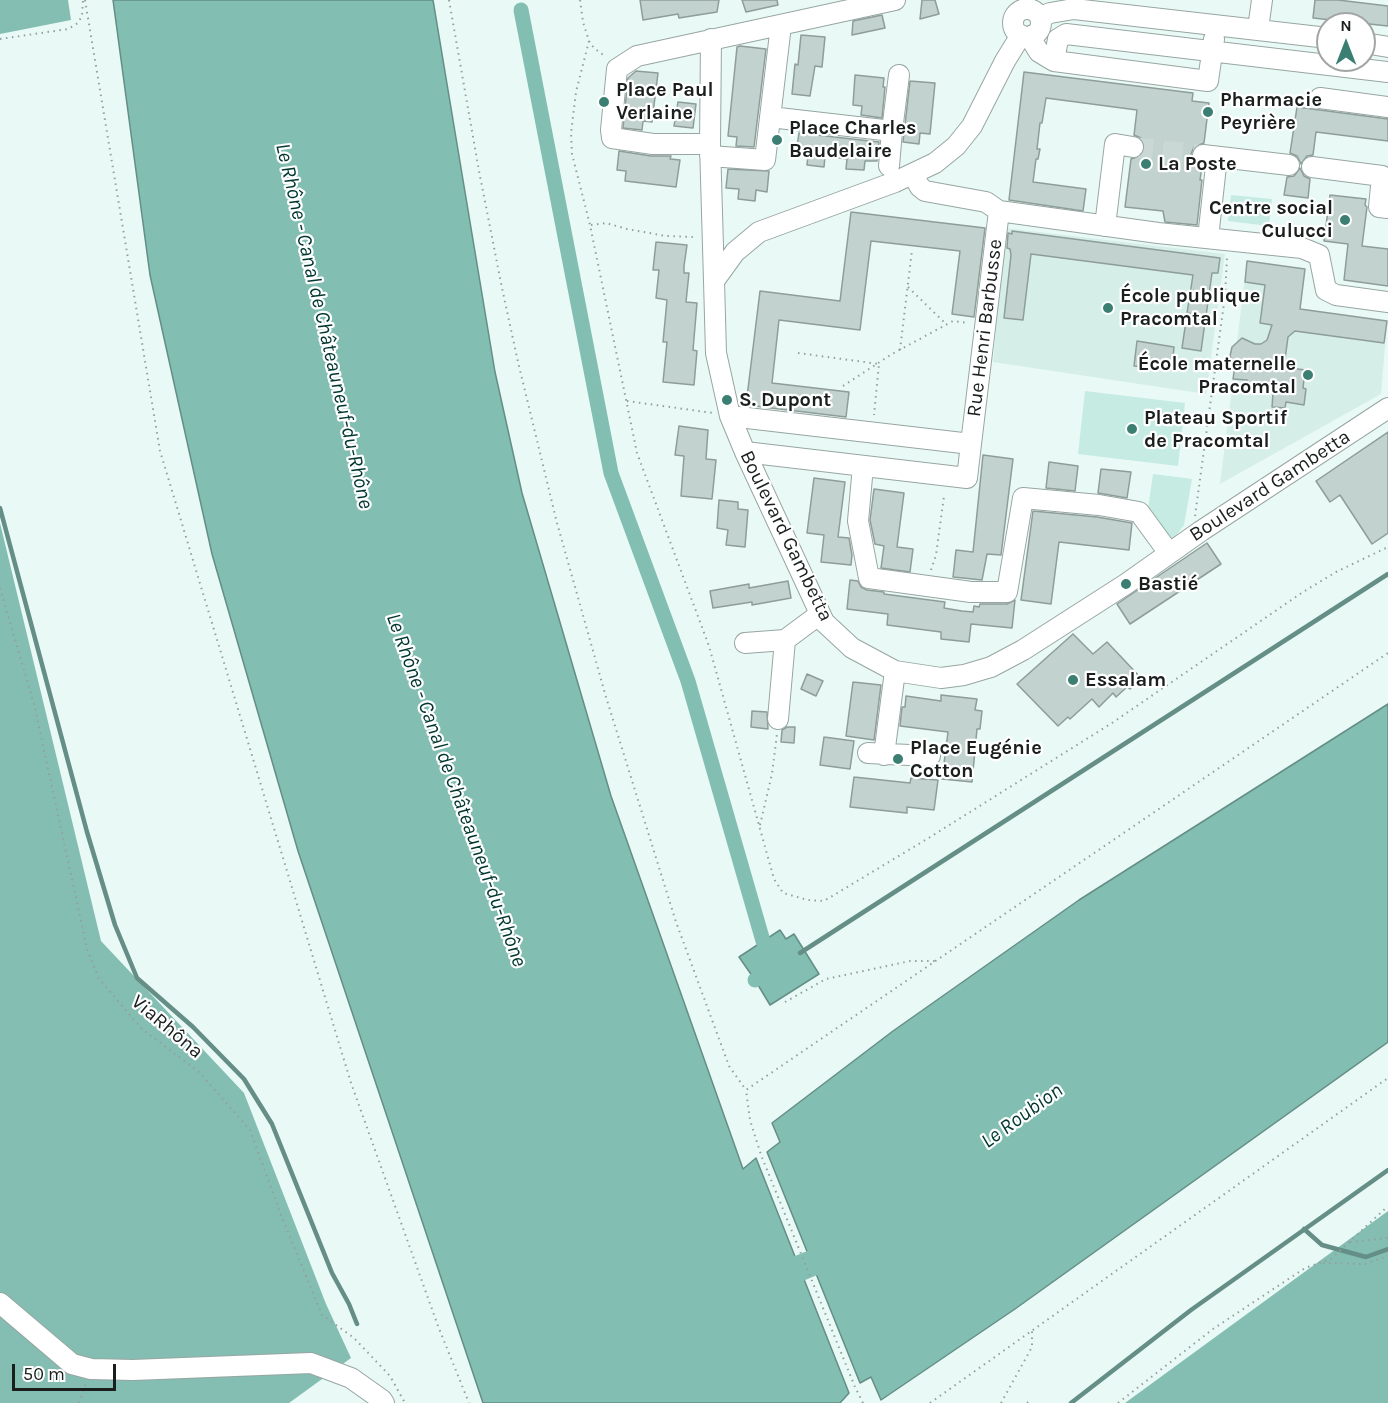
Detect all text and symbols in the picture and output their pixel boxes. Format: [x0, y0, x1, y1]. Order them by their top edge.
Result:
north arrow [1316, 12, 1376, 72]
text: N [1340, 16, 1352, 35]
place label: Place Paul Verlaine [616, 78, 714, 125]
place label: Pharmacie Peyrière [1220, 88, 1322, 135]
marker: Place Paul Verlaine [597, 95, 611, 109]
marker: Pharmacie Peyrière [1201, 105, 1215, 119]
place label: Place Charles Baudelaire [789, 116, 917, 163]
marker: Place Charles Baudelaire [770, 133, 784, 147]
water label: Le Rhône - Canal de Châteauneuf-du-Rhône [270, 141, 378, 511]
place label: La Poste [1158, 152, 1237, 176]
marker: La Poste [1139, 157, 1153, 171]
place label: Centre social Culucci [1209, 196, 1333, 243]
marker: Centre social Culucci [1338, 213, 1352, 227]
street label: Rue Henri Barbusse [962, 238, 1008, 418]
place label: École publique Pracomtal [1120, 284, 1260, 331]
marker: École publique Pracomtal [1101, 301, 1115, 315]
place label: École maternelle Pracomtal [1138, 352, 1296, 399]
marker: École maternelle Pracomtal [1301, 368, 1315, 382]
place label: S. Dupont [739, 388, 831, 412]
marker: S. Dupont [720, 393, 734, 407]
place label: Plateau Sportif de Pracomtal [1144, 406, 1287, 453]
marker: Plateau Sportif de Pracomtal [1125, 422, 1139, 436]
street label: Boulevard Gambetta [1185, 425, 1355, 547]
street label: Boulevard Gambetta [734, 447, 838, 625]
place label: Bastié [1138, 572, 1198, 596]
marker: Bastié [1119, 577, 1133, 591]
water label: Le Rhône - Canal de Châteauneuf-du-Rhône [380, 610, 532, 970]
place label: Essalam [1085, 668, 1166, 692]
marker: Essalam [1066, 673, 1080, 687]
place label: Place Eugénie Cotton [910, 736, 1042, 783]
marker: Place Eugénie Cotton [891, 752, 905, 766]
street label: ViaRhôna [126, 990, 208, 1064]
water label: Le Roubion [976, 1078, 1068, 1154]
scale bar [15, 1352, 118, 1390]
text: 50 m [23, 1363, 65, 1385]

